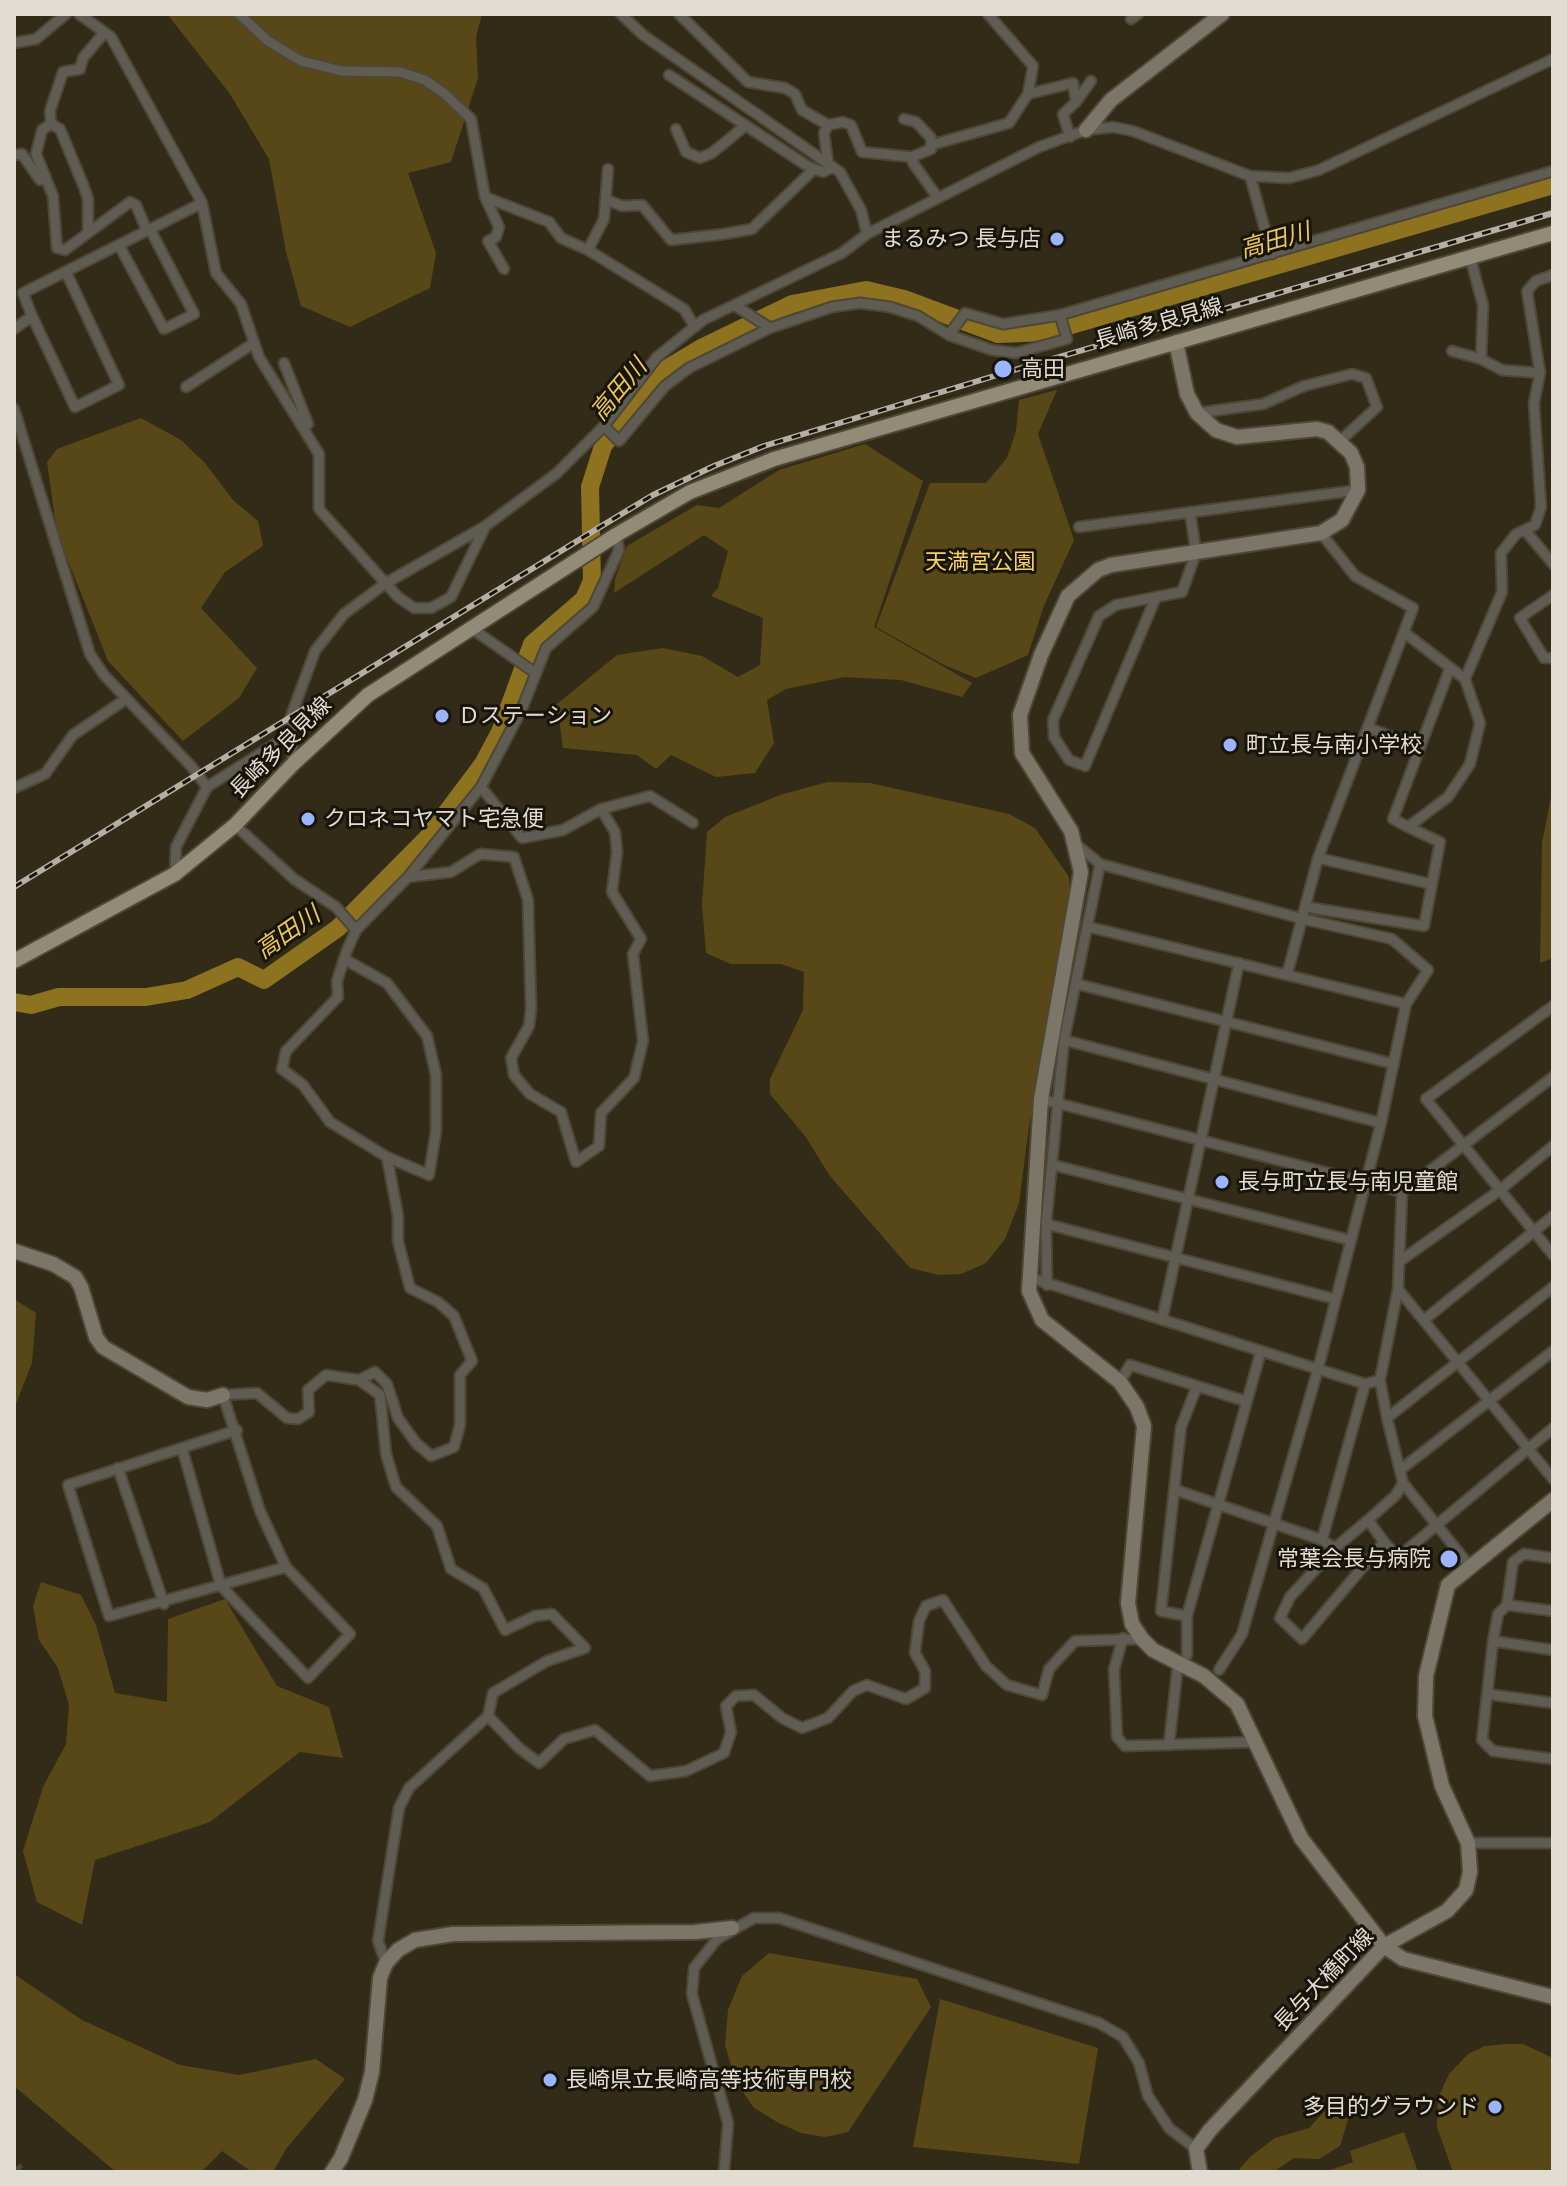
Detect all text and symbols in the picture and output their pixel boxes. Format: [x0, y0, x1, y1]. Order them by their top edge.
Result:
water label: 高田川 [1236, 217, 1314, 265]
place label: まるみつ 長与店 [881, 226, 1041, 252]
marker: まるみつ 長与店 [1048, 230, 1066, 248]
street label: 長崎多良見線 [1092, 293, 1226, 355]
water label: 高田川 [585, 353, 653, 427]
place label: 高田 [1021, 356, 1065, 382]
marker: 高田 [992, 358, 1014, 380]
park label: 天満宮公園 [925, 549, 1035, 575]
street label: 長崎多良見線 [225, 692, 337, 804]
place label: Ｄステーション [458, 703, 612, 729]
marker: Ｄステーション [433, 707, 451, 725]
place label: 町立長与南小学校 [1246, 732, 1422, 758]
marker: 町立長与南小学校 [1221, 736, 1239, 754]
place label: クロネコヤマト宅急便 [324, 806, 544, 832]
marker: クロネコヤマト宅急便 [299, 810, 317, 828]
water label: 高田川 [250, 901, 326, 965]
place label: 長与町立長与南児童館 [1238, 1169, 1458, 1195]
marker: 長与町立長与南児童館 [1213, 1173, 1231, 1191]
place label: 常葉会長与病院 [1277, 1546, 1431, 1572]
marker: 常葉会長与病院 [1438, 1548, 1460, 1570]
street label: 長与大橋町線 [1269, 1923, 1379, 2037]
place label: 長崎県立長崎高等技術専門校 [566, 2067, 852, 2093]
marker: 長崎県立長崎高等技術専門校 [541, 2071, 559, 2089]
place label: 多目的グラウンド [1303, 2094, 1479, 2120]
marker: 多目的グラウンド [1486, 2098, 1504, 2116]

